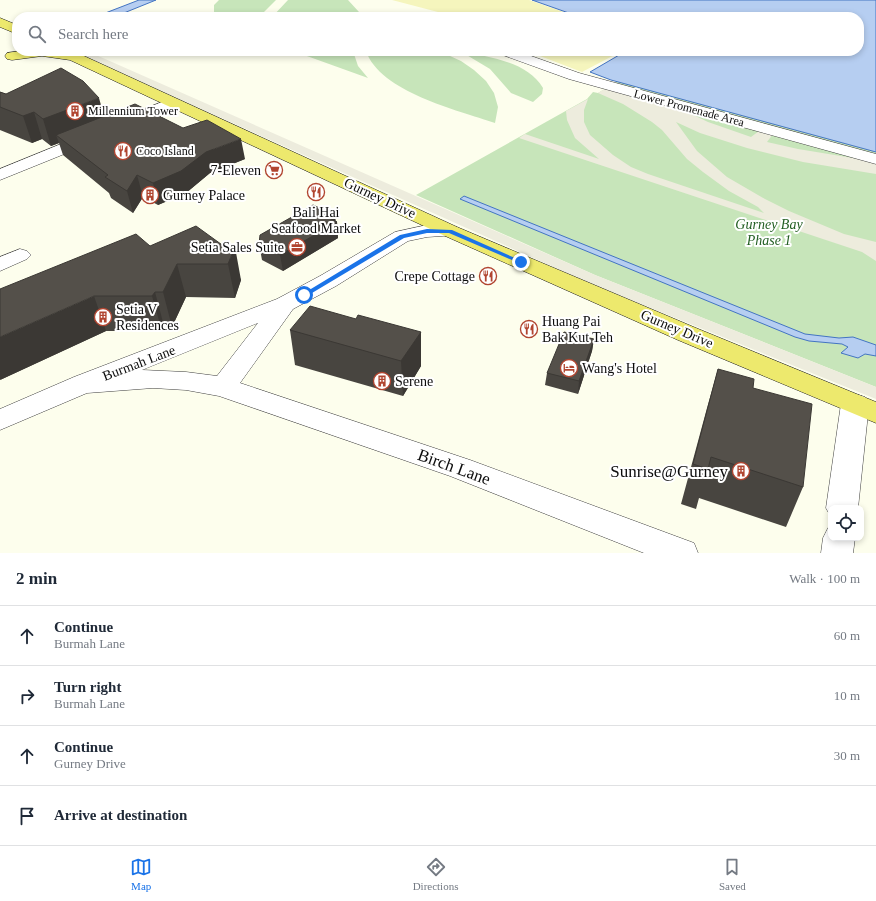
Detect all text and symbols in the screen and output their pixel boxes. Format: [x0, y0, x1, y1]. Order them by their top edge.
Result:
search box [12, 12, 864, 56]
icon: search [26, 23, 48, 45]
text: Search here [58, 26, 128, 42]
street label: Lower Promenade Area [632, 86, 746, 130]
building icon: Millennium Tower [65, 101, 85, 121]
place label: Millennium Tower [88, 104, 178, 118]
restaurant icon: Coco Island [113, 141, 133, 161]
place label: Coco Island [136, 144, 194, 158]
supermarket icon: 7-Eleven [264, 160, 284, 180]
place label: 7-Eleven [210, 163, 261, 178]
street label: Gurney Drive [342, 175, 418, 221]
restaurant icon: Bali Hai Seafood Market [306, 182, 326, 202]
building icon: Gurney Palace [140, 185, 160, 205]
place label: Gurney Palace [163, 188, 245, 203]
place label: Bali Hai Seafood Market [271, 205, 361, 236]
park label: Gurney Bay Phase 1 [735, 217, 803, 248]
office icon: Setia Sales Suite [287, 237, 307, 257]
place label: Setia Sales Suite [191, 240, 284, 255]
route end [512, 253, 530, 271]
restaurant icon: Crepe Cottage [478, 266, 498, 286]
place label: Crepe Cottage [395, 269, 475, 284]
route start [295, 286, 313, 304]
place label: Setia V Residences [116, 302, 179, 333]
building icon: Setia V Residences [93, 307, 113, 327]
street label: Gurney Drive [638, 307, 716, 351]
place label: Huang Pai Bak Kut Teh [542, 314, 613, 345]
restaurant icon: Huang Pai Bak Kut Teh [519, 319, 539, 339]
street label: Burmah Lane [101, 342, 177, 384]
hotel icon: Wang's Hotel [559, 358, 579, 378]
place label: Wang's Hotel [582, 361, 657, 376]
building icon: Serene [372, 371, 392, 391]
place label: Serene [395, 374, 433, 389]
street label: Birch Lane [415, 445, 493, 489]
building icon: Sunrise@Gurney [731, 461, 751, 481]
place label: Sunrise@Gurney [610, 462, 728, 481]
map controls [828, 505, 864, 541]
button: locate [828, 505, 864, 541]
text: 2 min [16, 569, 57, 588]
text: Walk · 100 m [789, 571, 860, 586]
text: Continue [54, 619, 113, 635]
icon: ahead [16, 625, 38, 647]
text: 60 m [834, 628, 860, 643]
text: Burmah Lane [54, 636, 125, 651]
text: Turn right [54, 679, 121, 695]
icon: right [16, 685, 38, 707]
text: 10 m [834, 688, 860, 703]
text: Burmah Lane [54, 696, 125, 711]
text: Continue [54, 739, 113, 755]
icon: ahead [16, 745, 38, 767]
text: 30 m [834, 748, 860, 763]
text: Gurney Drive [54, 756, 126, 771]
icon: arrive [16, 805, 38, 827]
text: Arrive at destination [54, 807, 187, 823]
tab: Map [130, 856, 152, 892]
tab: Directions [413, 856, 458, 892]
tab: Saved [719, 856, 746, 892]

